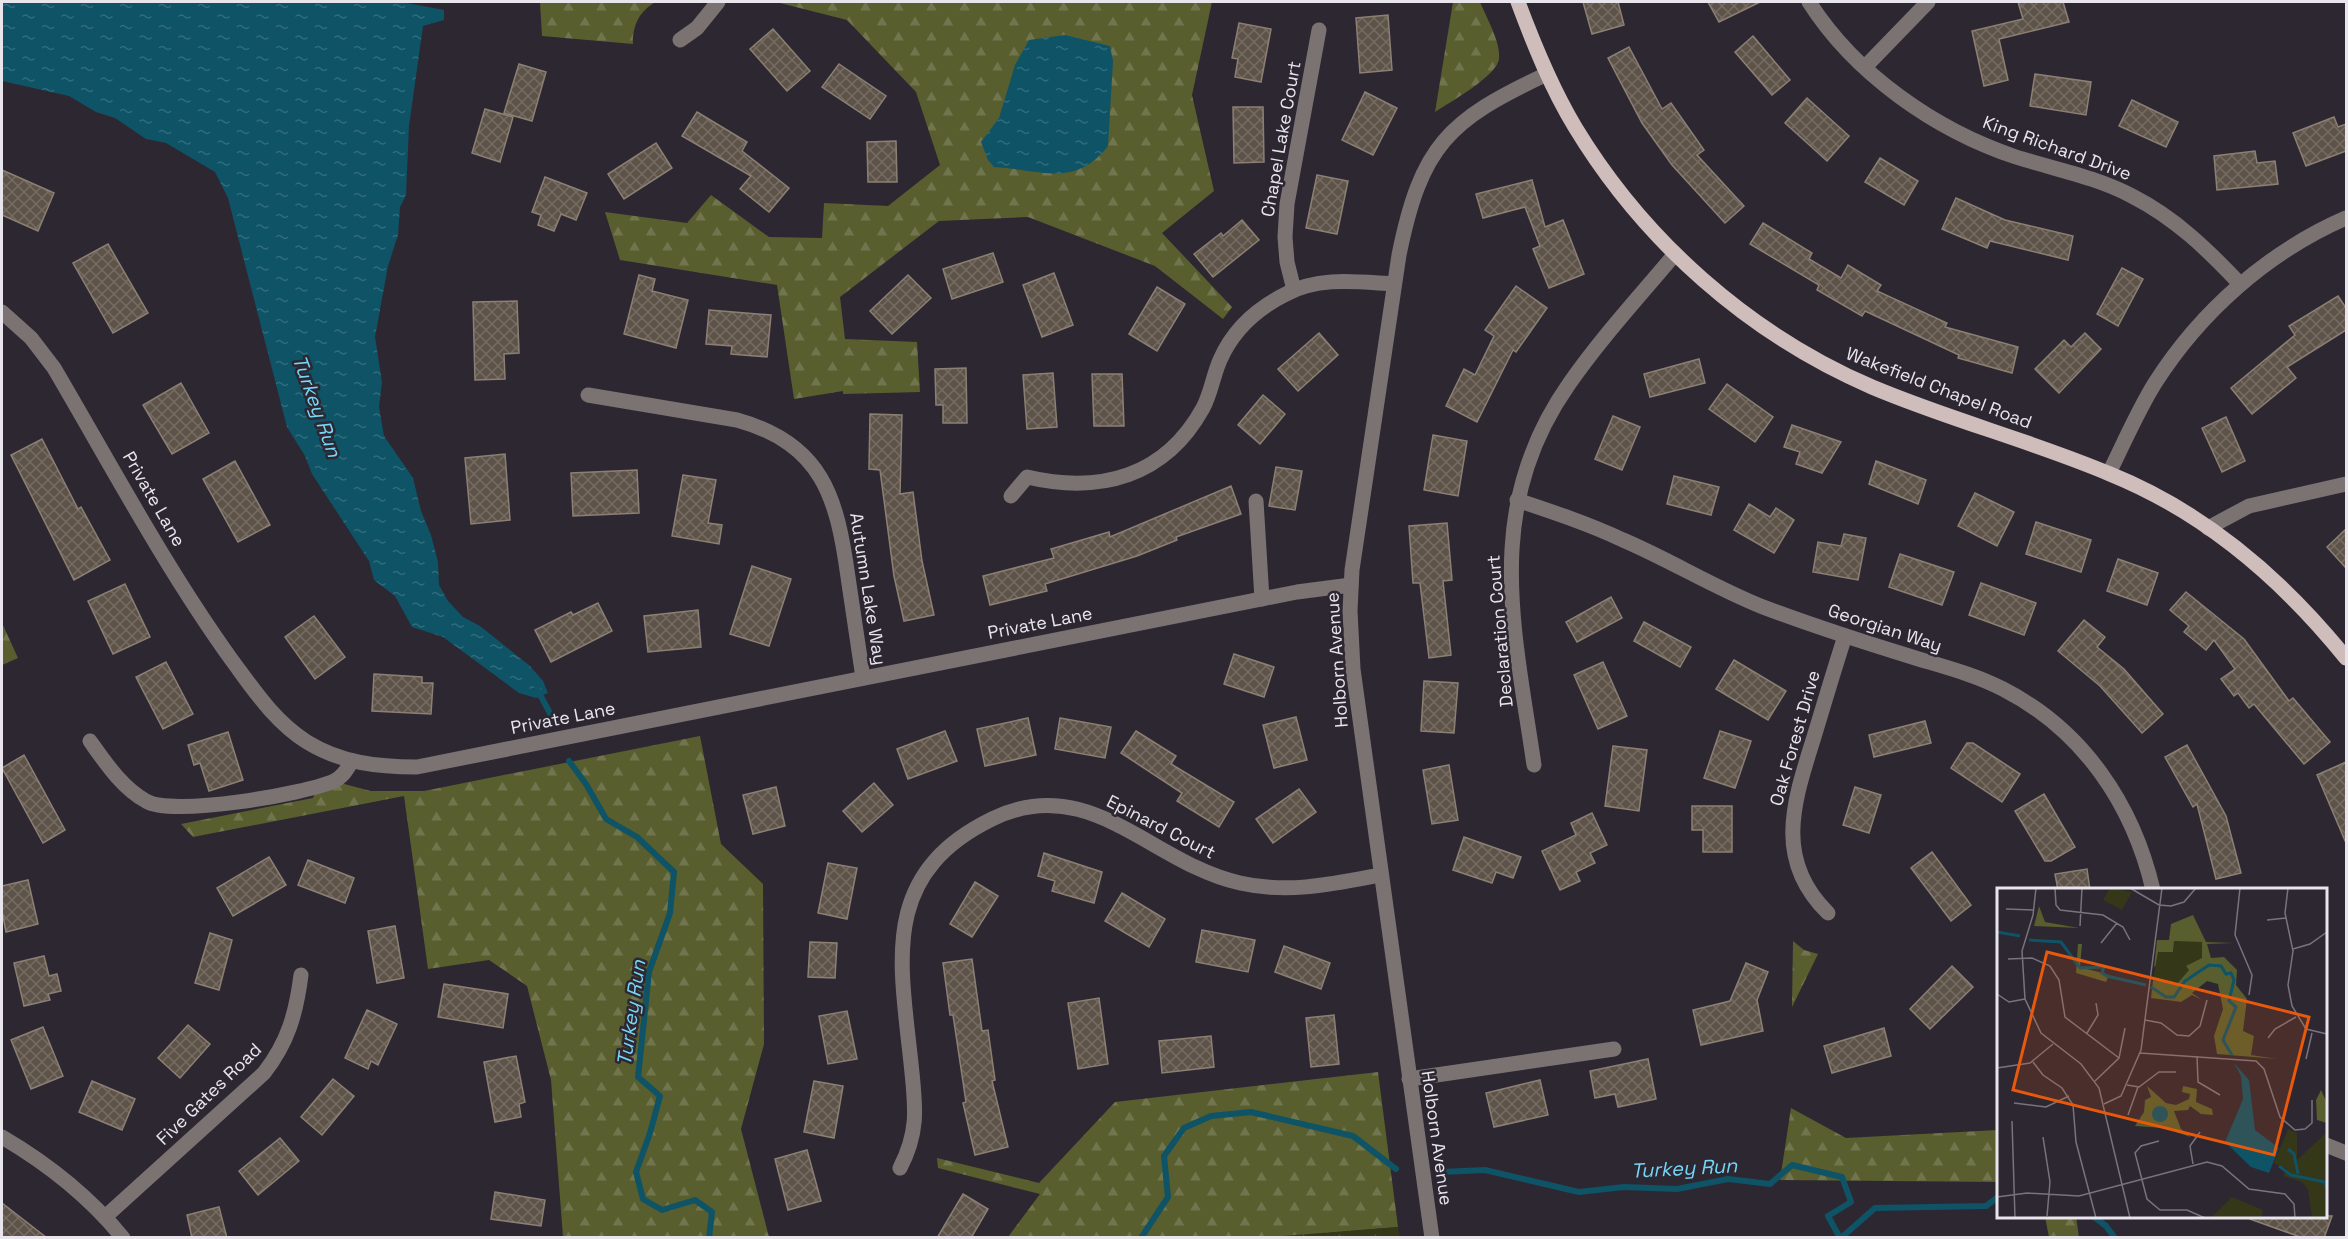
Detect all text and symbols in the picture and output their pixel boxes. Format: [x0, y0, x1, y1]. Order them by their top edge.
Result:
street label: Chapel Lake Court [1255, 59, 1306, 219]
street label: King Richard Drive [1980, 110, 2135, 185]
street label: Wakefield Chapel Road [1843, 341, 2035, 434]
water label: Turkey Run [287, 351, 348, 461]
street label: Private Lane [118, 447, 191, 551]
street label: Autumn Lake Way [845, 511, 892, 667]
street label: Declaration Court [1481, 554, 1518, 708]
street label: Holborn Avenue [1320, 591, 1353, 729]
street label: Georgian Way [1825, 598, 1945, 657]
street label: Private Lane [986, 601, 1094, 644]
street label: Oak Forest Drive [1764, 667, 1825, 808]
street label: Private Lane [509, 696, 617, 739]
street label: Epinard Court [1103, 789, 1219, 864]
inset map [1997, 888, 2327, 1218]
water label: Turkey Run [611, 958, 651, 1068]
street label: Five Gates Road [151, 1038, 266, 1150]
street label: Holborn Avenue [1417, 1069, 1458, 1207]
water label: Turkey Run [1630, 1152, 1739, 1184]

